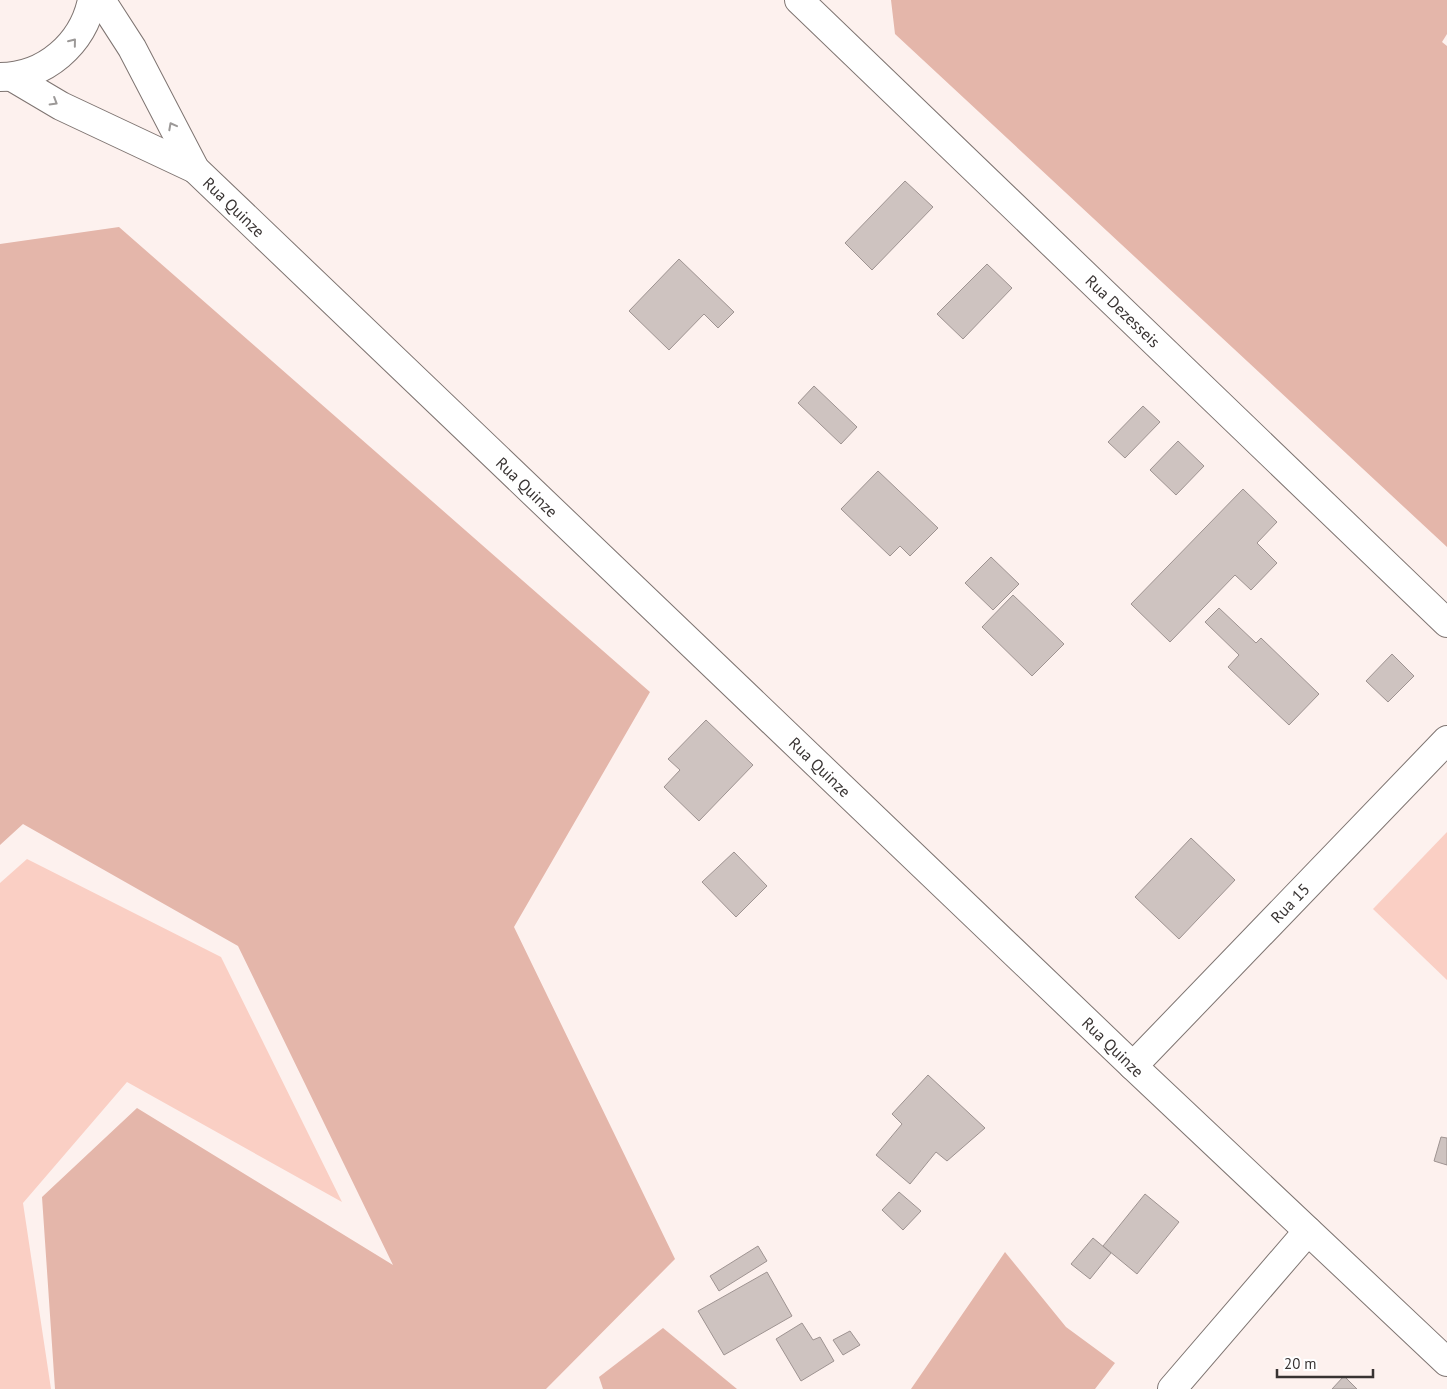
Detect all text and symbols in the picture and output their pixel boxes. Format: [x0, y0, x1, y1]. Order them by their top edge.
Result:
one-way arrow [67, 39, 75, 48]
one-way arrow [49, 96, 58, 106]
one-way arrow [168, 122, 178, 131]
street label: Rua Quinze [199, 173, 269, 241]
street label: Rua Dezesseis [1081, 270, 1165, 352]
street label: Rua Quinze [492, 453, 562, 521]
street label: Rua Quinze [785, 733, 855, 801]
street label: Rua 15 [1266, 879, 1314, 927]
street label: Rua Quinze [1078, 1013, 1148, 1081]
scale bar [1277, 1346, 1373, 1378]
text: 20 m [1284, 1354, 1317, 1373]

